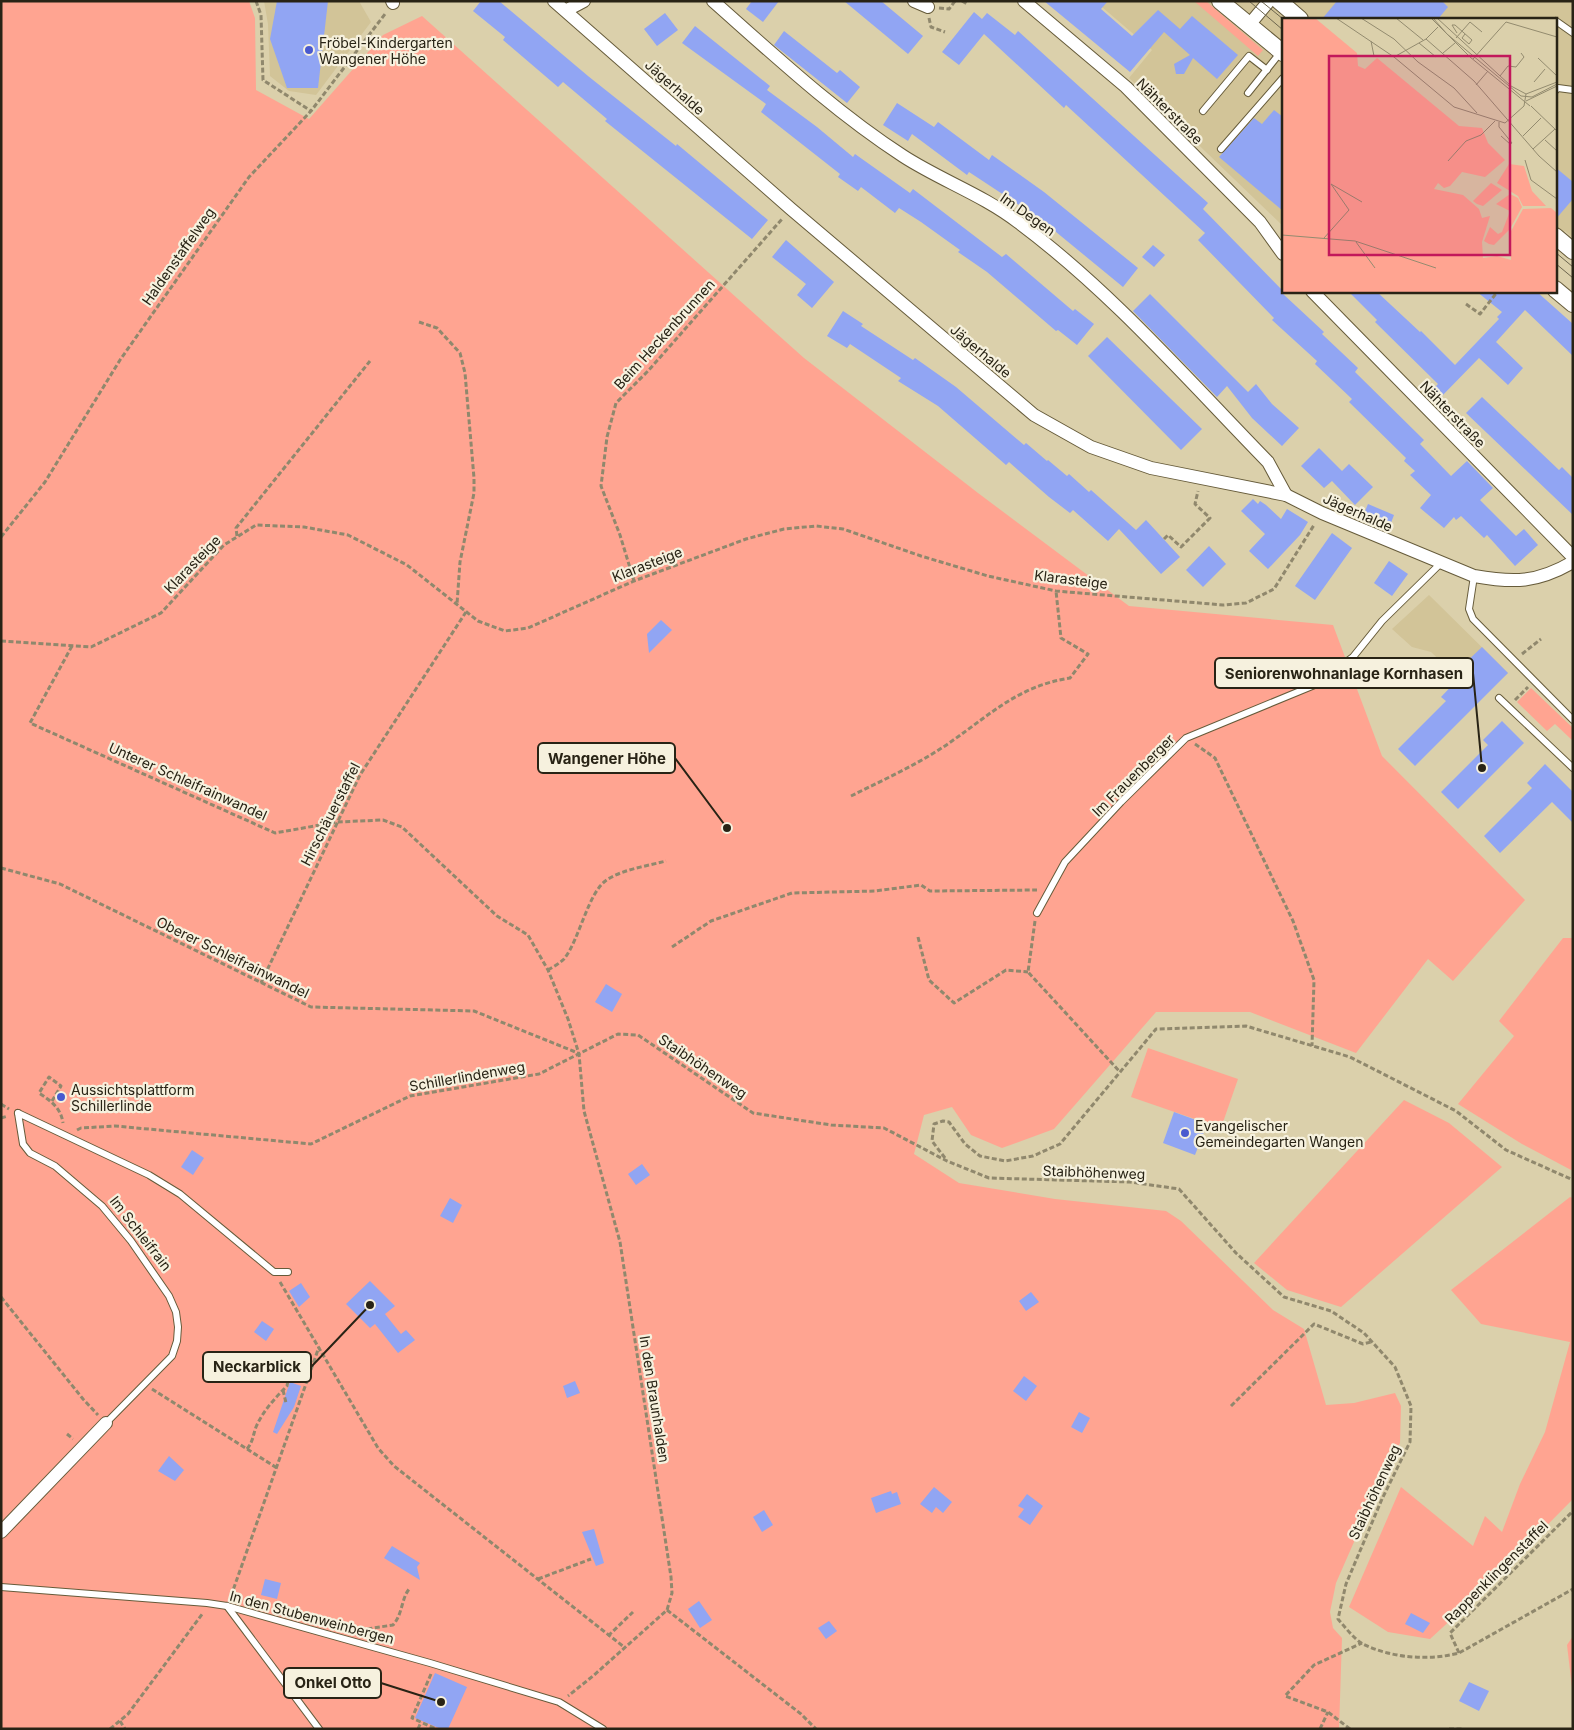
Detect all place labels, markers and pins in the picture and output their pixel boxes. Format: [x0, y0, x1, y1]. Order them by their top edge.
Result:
place label: Fröbel-Kindergarten Wangener Höhe [319, 34, 453, 67]
marker: Fröbel-Kindergarten Wangener Höhe [303, 44, 315, 56]
callout: Seniorenwohnanlage Kornhasen [1215, 658, 1473, 688]
callout: Wangener Höhe [538, 743, 675, 773]
place label: Aussichtsplattform Schillerlinde [71, 1081, 194, 1114]
marker: Aussichtsplattform Schillerlinde [55, 1091, 67, 1103]
place label: Evangelischer Gemeindegarten Wangen [1195, 1117, 1363, 1150]
marker: Evangelischer Gemeindegarten Wangen [1179, 1127, 1191, 1139]
callout: Neckarblick [203, 1352, 311, 1382]
callout: Onkel Otto [284, 1668, 381, 1698]

